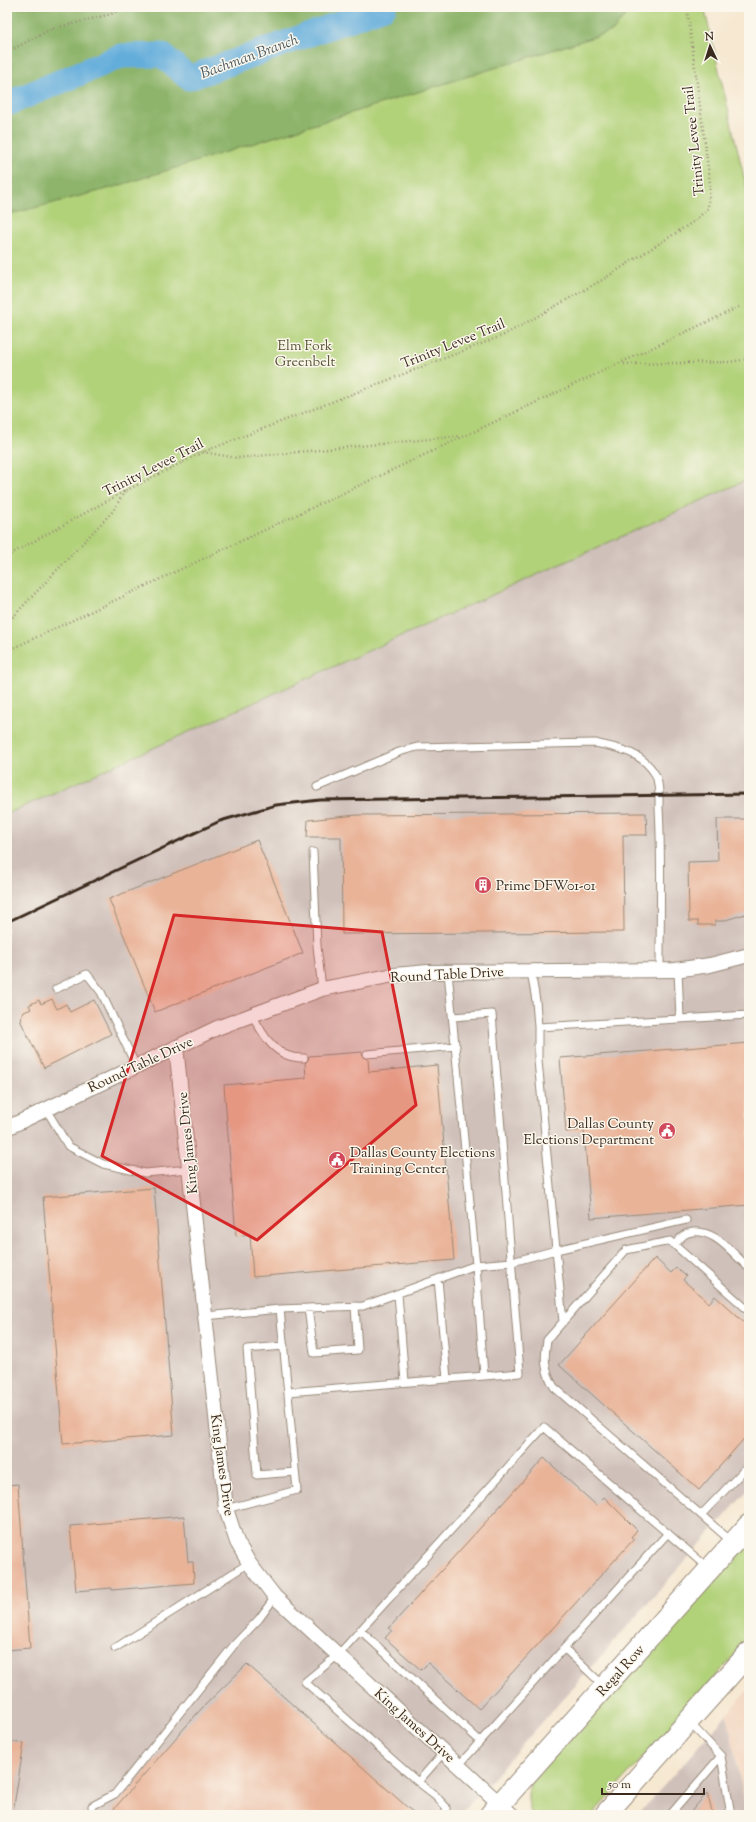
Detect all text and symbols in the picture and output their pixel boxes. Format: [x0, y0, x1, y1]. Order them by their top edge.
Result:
north arrow [690, 26, 730, 66]
text: N [703, 29, 715, 45]
water label: Bachman Branch [198, 30, 302, 85]
street label: Trinity Levee Trail [679, 85, 711, 197]
street label: Trinity Levee Trail [399, 315, 509, 375]
park label: Elm Fork Greenbelt [275, 337, 335, 373]
street label: Trinity Levee Trail [100, 435, 208, 503]
building icon: Prime DFW01-01 [473, 875, 493, 895]
place label: Prime DFW01-01 [496, 877, 596, 897]
street label: Round Table Drive [390, 963, 504, 989]
street label: Round Table Drive [85, 1033, 197, 1099]
street label: King James Drive [174, 1091, 204, 1195]
place label: Dallas County Elections Department [523, 1115, 654, 1151]
public building icon: Dallas County Elections Department [657, 1121, 677, 1141]
place label: Dallas County Elections Training Center [350, 1144, 495, 1180]
public building icon: Dallas County Elections Training Center [327, 1150, 347, 1170]
street label: King James Drive [204, 1413, 238, 1518]
street label: Regal Row [593, 1641, 651, 1702]
street label: King James Drive [369, 1685, 459, 1768]
scale bar [602, 1770, 704, 1796]
text: 50 m [607, 1776, 631, 1794]

